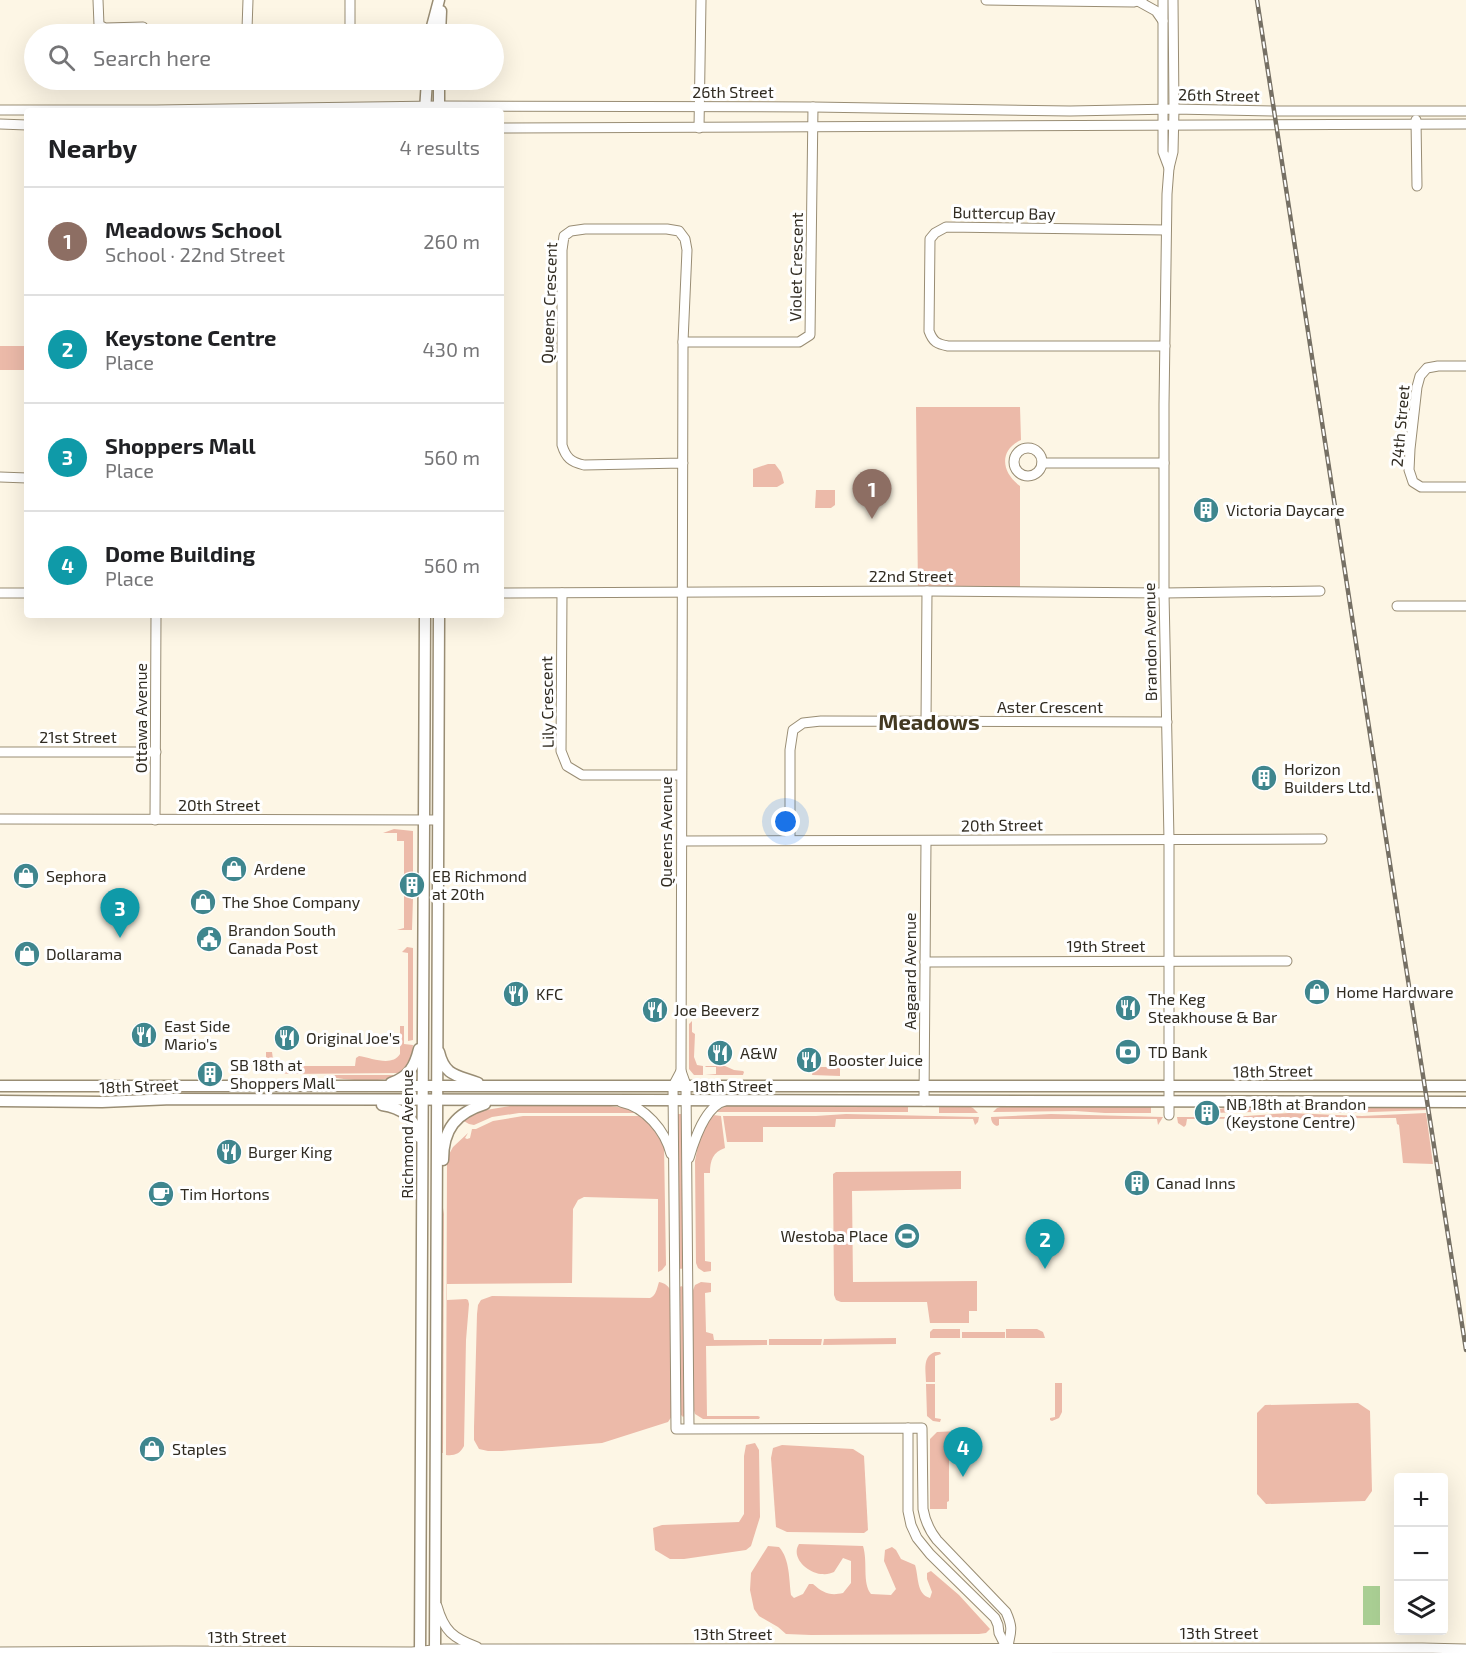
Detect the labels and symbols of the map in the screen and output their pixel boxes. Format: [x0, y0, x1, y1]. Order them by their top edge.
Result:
street label: 26th Street [692, 82, 774, 101]
street label: 26th Street [1178, 84, 1260, 105]
street label: Buttercup Bay [952, 202, 1056, 223]
street label: Violet Crescent [785, 212, 806, 322]
street label: Queens Crescent [537, 242, 561, 364]
street label: 24th Street [1386, 384, 1413, 468]
pin: 1 [852, 470, 892, 519]
building icon: Victoria Daycare [1191, 495, 1221, 525]
place label: Victoria Daycare [1226, 500, 1345, 519]
street label: 22nd Street [869, 566, 953, 585]
street label: Brandon Avenue [1139, 582, 1160, 702]
street label: Lily Crescent [536, 656, 557, 748]
street label: Ottawa Avenue [131, 663, 150, 773]
street label: Aster Crescent [997, 697, 1103, 716]
district label: Meadows [878, 708, 980, 734]
street label: 21st Street [39, 727, 117, 746]
place label: Horizon Builders Ltd. [1284, 759, 1374, 796]
building icon: Horizon Builders Ltd. [1249, 763, 1279, 793]
street label: Queens Avenue [656, 776, 676, 888]
street label: 20th Street [178, 795, 260, 814]
your location [771, 807, 800, 836]
street label: 20th Street [961, 814, 1043, 835]
shop icon: Ardene [219, 854, 249, 884]
place label: Ardene [254, 859, 306, 878]
shop icon: Sephora [11, 861, 41, 891]
place label: Sephora [46, 866, 106, 885]
place label: EB Richmond at 20th [432, 866, 527, 903]
building icon: EB Richmond at 20th [397, 870, 427, 900]
shop icon: The Shoe Company [188, 887, 218, 917]
pin: 3 [100, 888, 140, 938]
place label: The Shoe Company [222, 892, 361, 911]
street label: Aagaard Avenue [900, 912, 919, 1030]
place label: Brandon South Canada Post [228, 920, 336, 957]
public building icon: Brandon South Canada Post [194, 924, 224, 954]
street label: 19th Street [1067, 936, 1145, 955]
shop icon: Dollarama [12, 939, 42, 969]
place label: Dollarama [46, 944, 122, 963]
shop icon: Home Hardware [1302, 977, 1332, 1007]
restaurant icon: KFC [501, 979, 531, 1009]
place label: Home Hardware [1336, 982, 1454, 1001]
place label: KFC [536, 984, 563, 1003]
place label: The Keg Steakhouse & Bar [1148, 989, 1278, 1026]
restaurant icon: The Keg Steakhouse & Bar [1113, 993, 1143, 1023]
restaurant icon: Joe Beeverz [640, 995, 670, 1025]
place label: Joe Beeverz [674, 1000, 759, 1019]
place label: East Side Mario's [164, 1016, 230, 1053]
restaurant icon: East Side Mario's [129, 1020, 159, 1050]
restaurant icon: Original Joe's [272, 1023, 302, 1053]
place label: Original Joe's [306, 1028, 400, 1047]
bank icon: TD Bank [1113, 1037, 1143, 1067]
restaurant icon: A&W [705, 1038, 735, 1068]
place label: TD Bank [1148, 1042, 1208, 1061]
place label: A&W [740, 1043, 777, 1062]
restaurant icon: Booster Juice [794, 1045, 824, 1075]
place label: Booster Juice [828, 1050, 923, 1069]
place label: SB 18th at Shoppers Mall [230, 1055, 335, 1092]
building icon: SB 18th at Shoppers Mall [195, 1059, 225, 1089]
street label: 18th Street [1233, 1060, 1313, 1081]
street label: Richmond Avenue [397, 1069, 416, 1199]
street label: 18th Street [99, 1075, 179, 1096]
street label: 18th Street [693, 1076, 773, 1095]
place label: NB 18th at Brandon (Keystone Centre) [1226, 1094, 1366, 1131]
building icon: NB 18th at Brandon (Keystone Centre) [1192, 1098, 1222, 1128]
restaurant icon: Burger King [214, 1137, 244, 1167]
place label: Burger King [248, 1142, 332, 1161]
building icon: Canad Inns [1122, 1168, 1152, 1198]
place label: Canad Inns [1156, 1173, 1236, 1192]
cafe icon: Tim Hortons [146, 1179, 176, 1209]
place label: Tim Hortons [180, 1184, 270, 1203]
pin: 2 [1026, 1220, 1064, 1269]
sports icon: Westoba Place [892, 1221, 922, 1251]
place label: Westoba Place [780, 1226, 888, 1245]
pin: 4 [944, 1428, 982, 1477]
shop icon: Staples [137, 1434, 167, 1464]
place label: Staples [172, 1439, 227, 1458]
street label: 13th Street [1180, 1623, 1258, 1642]
street label: 13th Street [694, 1624, 772, 1643]
street label: 13th Street [208, 1627, 286, 1646]

